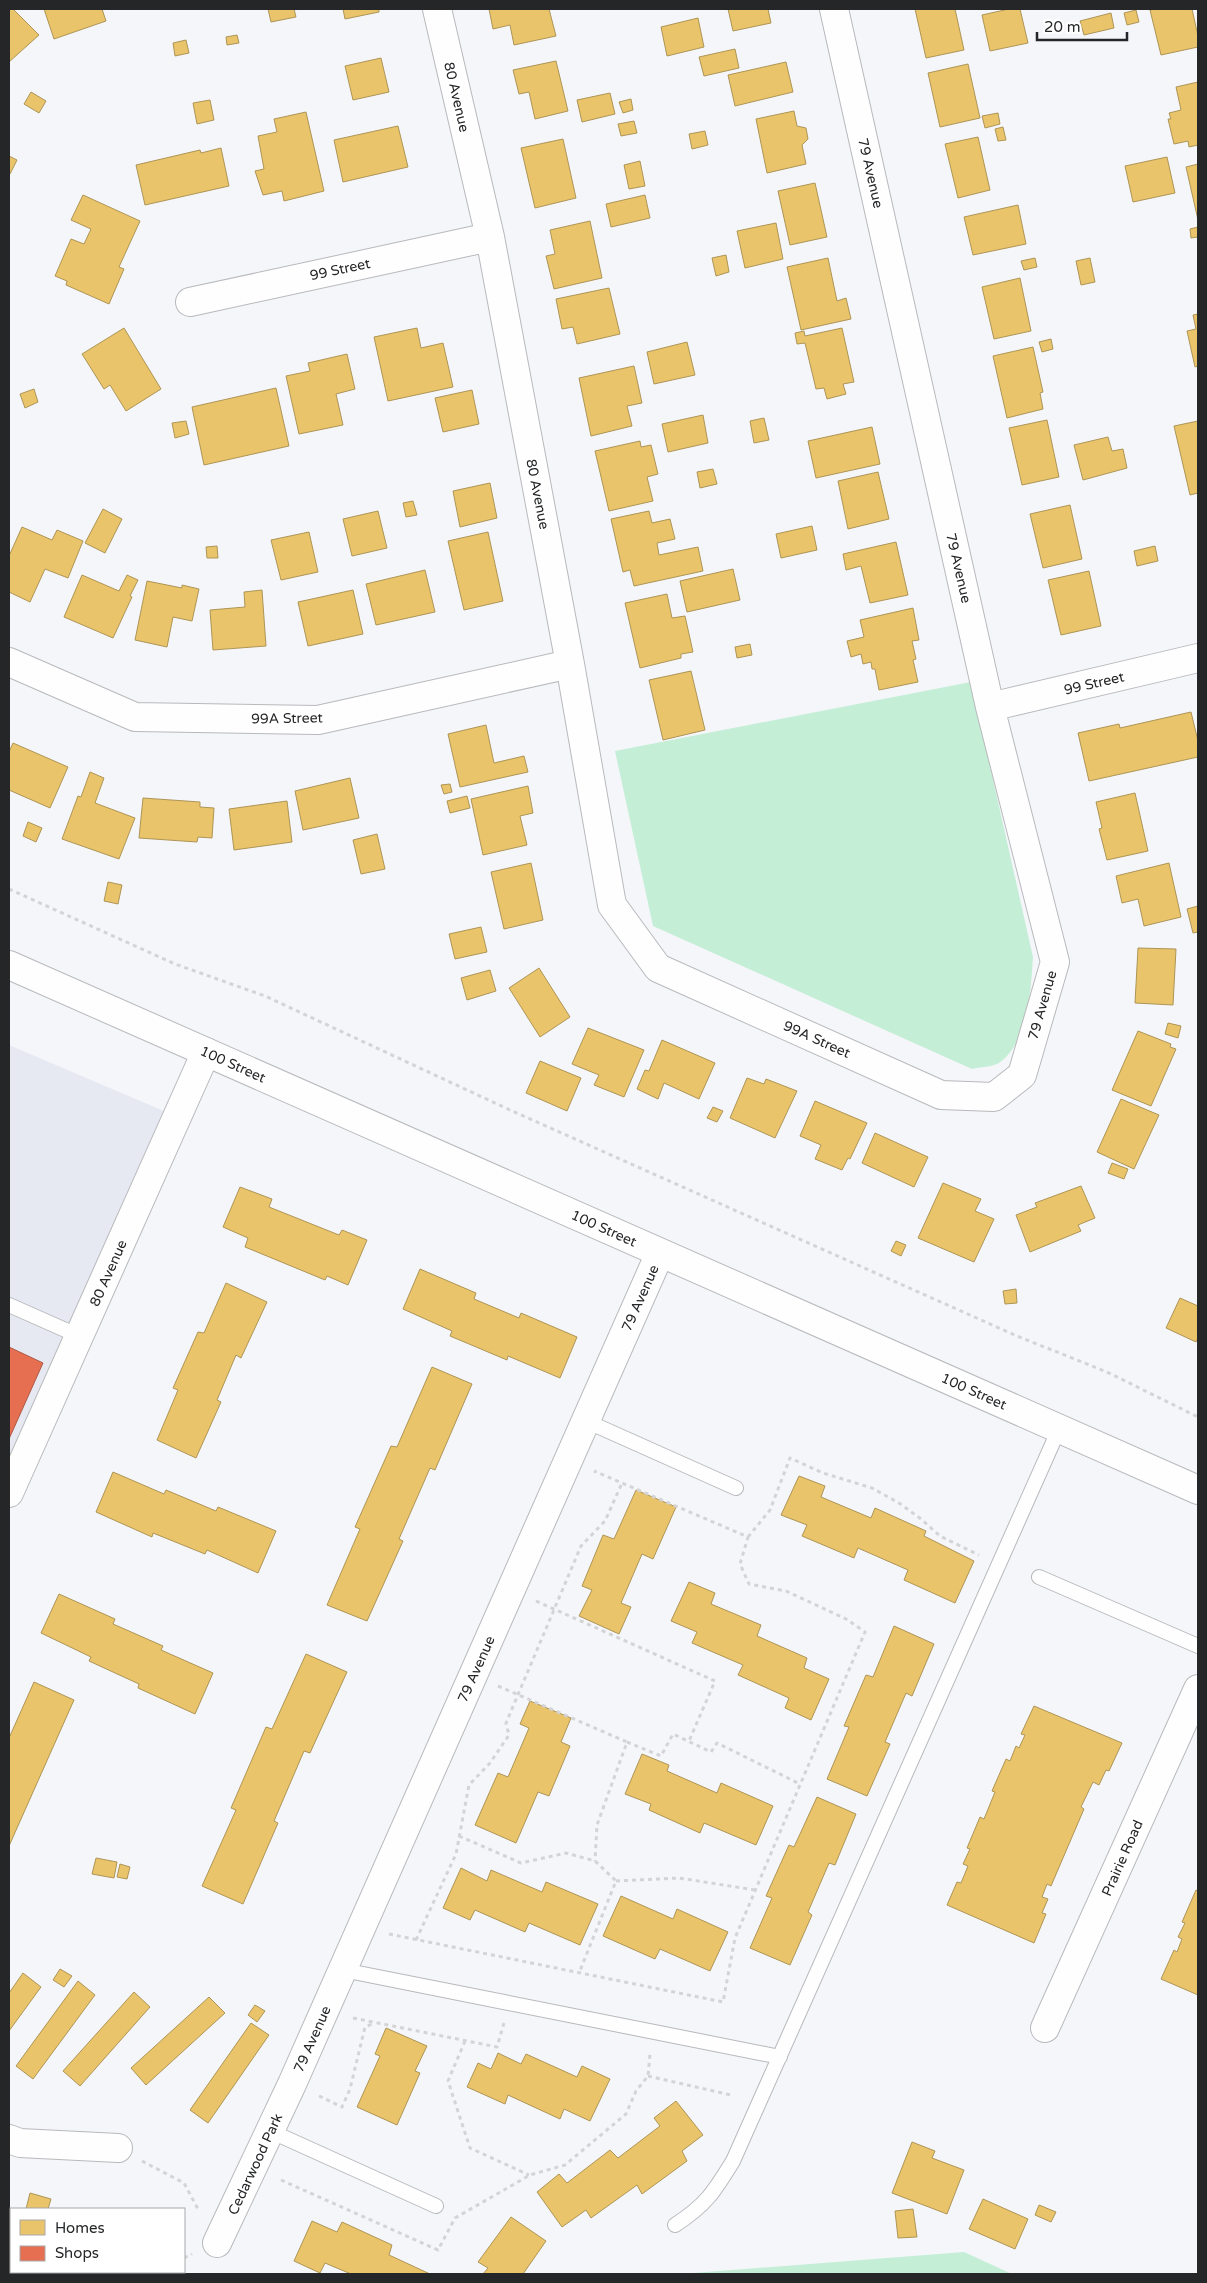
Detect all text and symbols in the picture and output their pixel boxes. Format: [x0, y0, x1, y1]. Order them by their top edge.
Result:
scale bar [1037, 10, 1127, 42]
text: 20 m [1044, 18, 1081, 36]
street label: 80 Avenue [440, 60, 473, 134]
street label: 79 Avenue [854, 136, 887, 210]
street label: 99 Street [308, 255, 372, 284]
street label: 80 Avenue [522, 457, 553, 531]
street label: 79 Avenue [942, 531, 975, 605]
street label: 99 Street [1062, 668, 1126, 699]
street label: 99A Street [251, 709, 324, 728]
street label: 79 Avenue [1024, 968, 1061, 1042]
street label: 99A Street [781, 1017, 854, 1062]
street label: 100 Street [197, 1042, 269, 1087]
street label: 100 Street [568, 1206, 640, 1251]
street label: 80 Avenue [86, 1237, 131, 1309]
street label: 79 Avenue [618, 1262, 663, 1334]
street label: 100 Street [938, 1369, 1010, 1414]
street label: 79 Avenue [454, 1633, 499, 1705]
street label: Prairie Road [1098, 1817, 1147, 1899]
street label: 79 Avenue [290, 2003, 335, 2075]
street label: Cedarwood Park [225, 2110, 287, 2218]
legend [10, 2208, 185, 2273]
text: Homes [55, 2219, 105, 2237]
text: Shops [55, 2244, 99, 2262]

